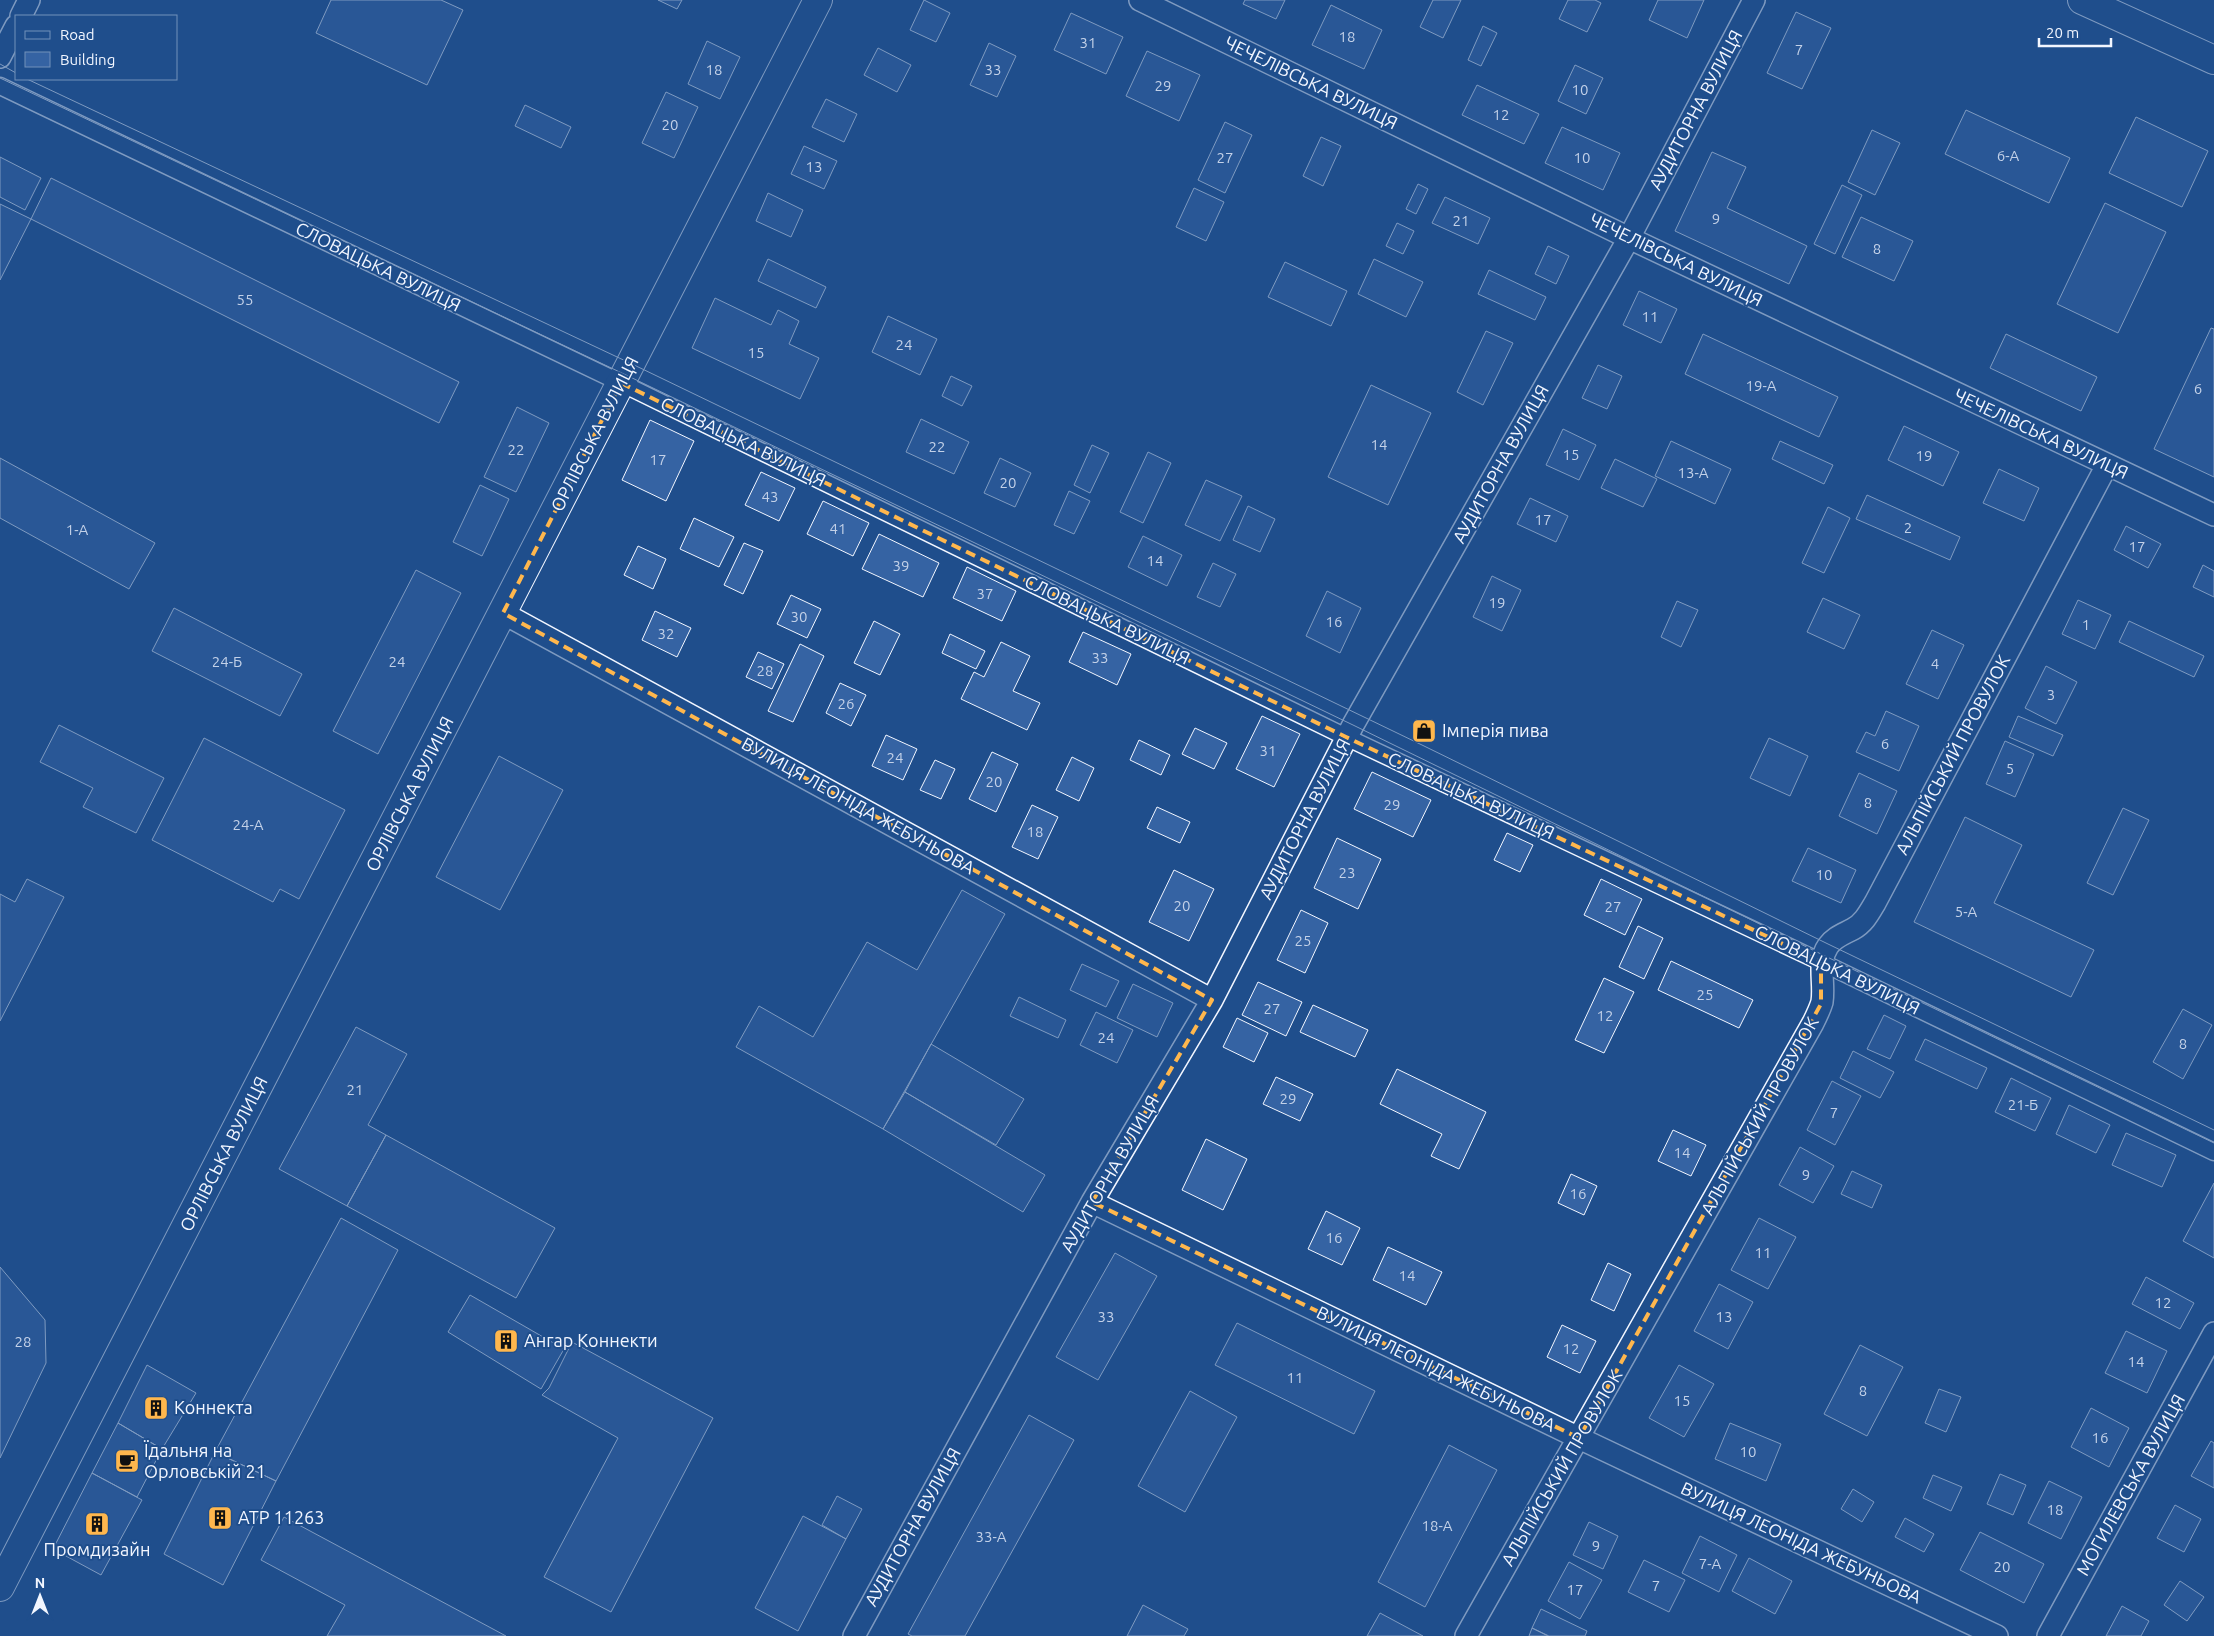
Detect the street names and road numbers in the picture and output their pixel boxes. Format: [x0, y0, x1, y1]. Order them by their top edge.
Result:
street label: АУДИТОРНА ВУЛИЦЯ [1645, 26, 1746, 193]
street label: ЧЕЧЕЛІВСЬКА ВУЛИЦЯ [1222, 32, 1401, 133]
street label: ЧЕЧЕЛІВСЬКА ВУЛИЦЯ [1587, 209, 1766, 310]
street label: СЛОВАЦЬКА ВУЛИЦЯ [293, 217, 464, 315]
street label: ОРЛІВСЬКА ВУЛИЦЯ [546, 353, 642, 514]
street label: АУДИТОРНА ВУЛИЦЯ [1448, 381, 1552, 546]
street label: ЧЕЧЕЛІВСЬКА ВУЛИЦЯ [1951, 384, 2132, 482]
street label: СЛОВАЦЬКА ВУЛИЦЯ [658, 392, 829, 490]
street label: СЛОВАЦЬКА ВУЛИЦЯ [1022, 570, 1193, 668]
street label: АЛЬПІЙСЬКИЙ ПРОВУЛОК [1891, 651, 2013, 858]
street label: ОРЛІВСЬКА ВУЛИЦЯ [361, 713, 457, 874]
street label: ВУЛИЦЯ ЛЕОНІДА ЖЕБУНЬОВА [739, 733, 979, 878]
street label: АУДИТОРНА ВУЛИЦЯ [1255, 735, 1353, 902]
street label: СЛОВАЦЬКА ВУЛИЦЯ [1385, 748, 1558, 842]
street label: СЛОВАЦЬКА ВУЛИЦЯ [1752, 920, 1923, 1018]
street label: АЛЬПІЙСЬКИЙ ПРОВУЛОК [1696, 1013, 1822, 1218]
street label: ОРЛІВСЬКА ВУЛИЦЯ [175, 1073, 271, 1234]
street label: АУДИТОРНА ВУЛИЦЯ [1056, 1091, 1162, 1256]
street label: ВУЛИЦЯ ЛЕОНІДА ЖЕБУНЬОВА [1314, 1301, 1559, 1435]
street label: АЛЬПІЙСЬКИЙ ПРОВУЛОК [1497, 1366, 1626, 1569]
street label: МОГИЛЕВСЬКА ВУЛИЦЯ [2072, 1390, 2188, 1579]
street label: АУДИТОРНА ВУЛИЦЯ [860, 1444, 964, 1609]
street label: ВУЛИЦЯ ЛЕОНІДА ЖЕБУНЬОВА [1678, 1477, 1925, 1607]

